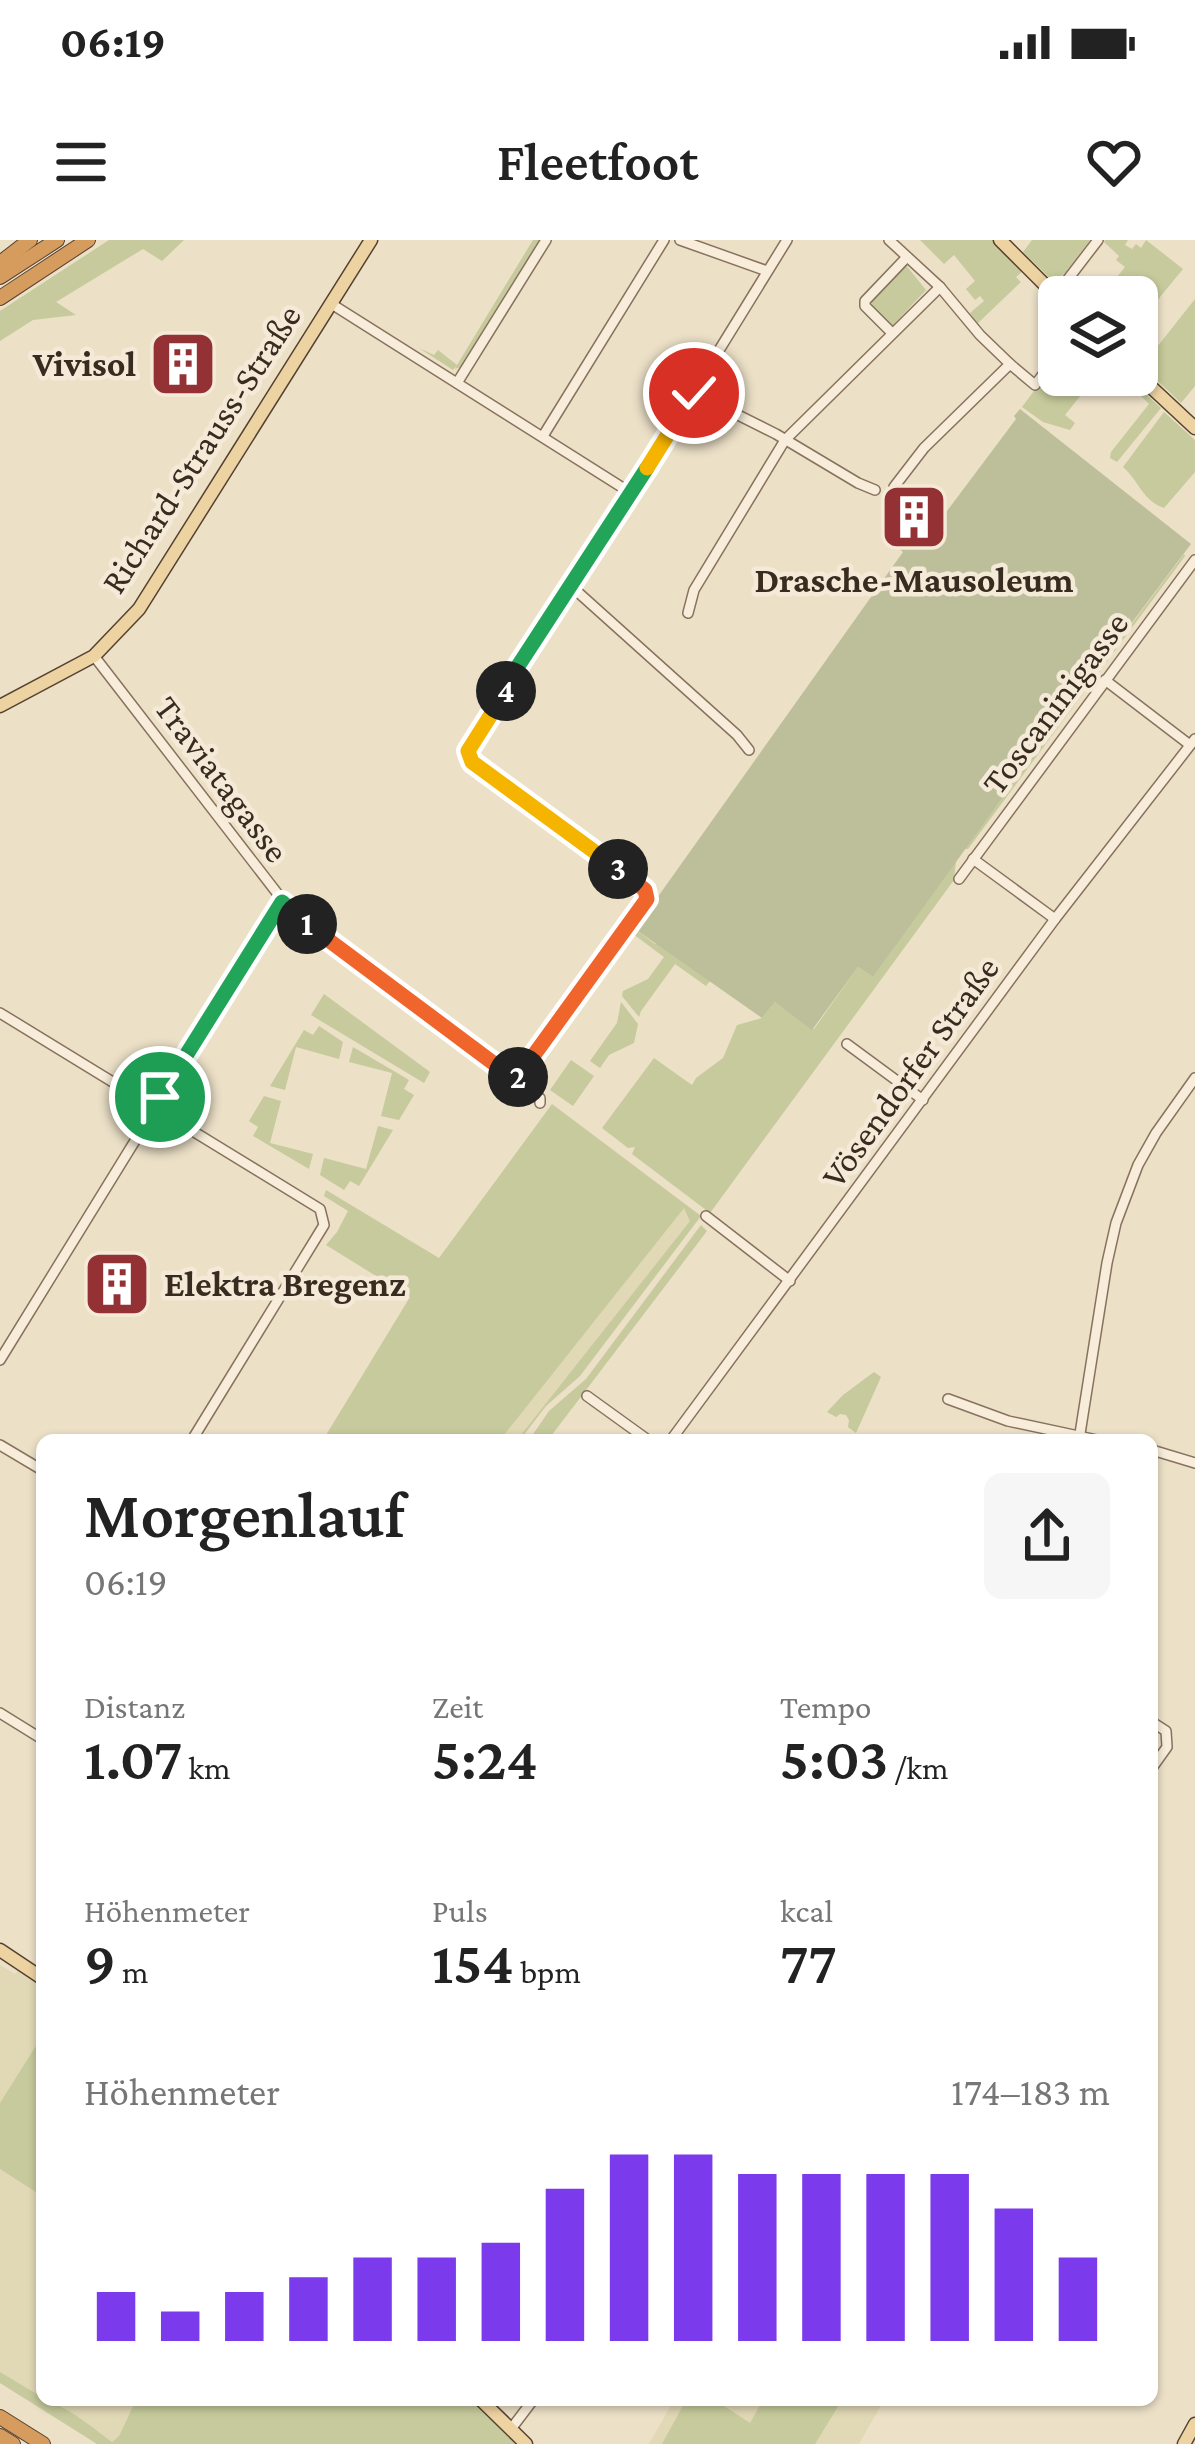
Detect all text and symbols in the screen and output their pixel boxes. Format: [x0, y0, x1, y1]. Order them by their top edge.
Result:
text: 06:19 [60, 17, 166, 67]
icon: menu [48, 129, 114, 195]
icon: heart [1081, 129, 1147, 195]
text: Fleetfoot [497, 132, 698, 192]
map controls [1038, 276, 1158, 396]
button: layers [1038, 276, 1158, 396]
street label: Richard-Strauss-Straße [93, 297, 309, 601]
building icon: Vivisol [148, 329, 218, 399]
pin [643, 342, 745, 444]
place label: Vivisol [32, 344, 136, 384]
icon: check [661, 360, 727, 426]
building icon: Drasche-Mausoleum [879, 482, 949, 552]
place label: Drasche-Mausoleum [754, 560, 1074, 600]
street label: Toscaninigasse [974, 604, 1136, 802]
pin: 4 [476, 661, 536, 721]
text: 4 [497, 672, 515, 709]
street label: Traviatagasse [147, 688, 297, 870]
pin: 3 [588, 839, 648, 899]
text: 3 [610, 850, 626, 887]
pin: 1 [277, 894, 337, 954]
text: 1 [301, 905, 313, 942]
street label: Vösendorfer Straße [813, 949, 1007, 1195]
pin [109, 1046, 211, 1148]
pin: 2 [488, 1047, 548, 1107]
text: 2 [510, 1058, 526, 1095]
icon: arrive [127, 1064, 193, 1130]
building icon: Elektra Bregenz [82, 1249, 152, 1319]
place label: Elektra Bregenz [164, 1264, 406, 1304]
button: share [984, 1473, 1110, 1599]
text: Morgenlauf [84, 1478, 405, 1551]
text: 06:19 [84, 1560, 168, 1603]
text: Distanz [84, 1688, 185, 1725]
text: Zeit [432, 1688, 483, 1725]
text: Tempo [780, 1688, 871, 1725]
text: 1.07 [84, 1725, 182, 1792]
text: 5:24 [432, 1725, 538, 1792]
text: 5:03 [780, 1725, 888, 1792]
text: km [182, 1749, 231, 1786]
text: /km [888, 1749, 948, 1786]
text: Höhenmeter [84, 1892, 250, 1929]
text: Puls [432, 1892, 488, 1929]
text: kcal [780, 1892, 833, 1929]
text: 9 [84, 1929, 116, 1996]
text: 154 [432, 1929, 514, 1996]
text: 77 [780, 1929, 837, 1996]
text: m [116, 1953, 149, 1990]
text: bpm [514, 1953, 581, 1990]
text: Höhenmeter [84, 2070, 280, 2113]
text: 174–183 m [951, 2070, 1110, 2113]

